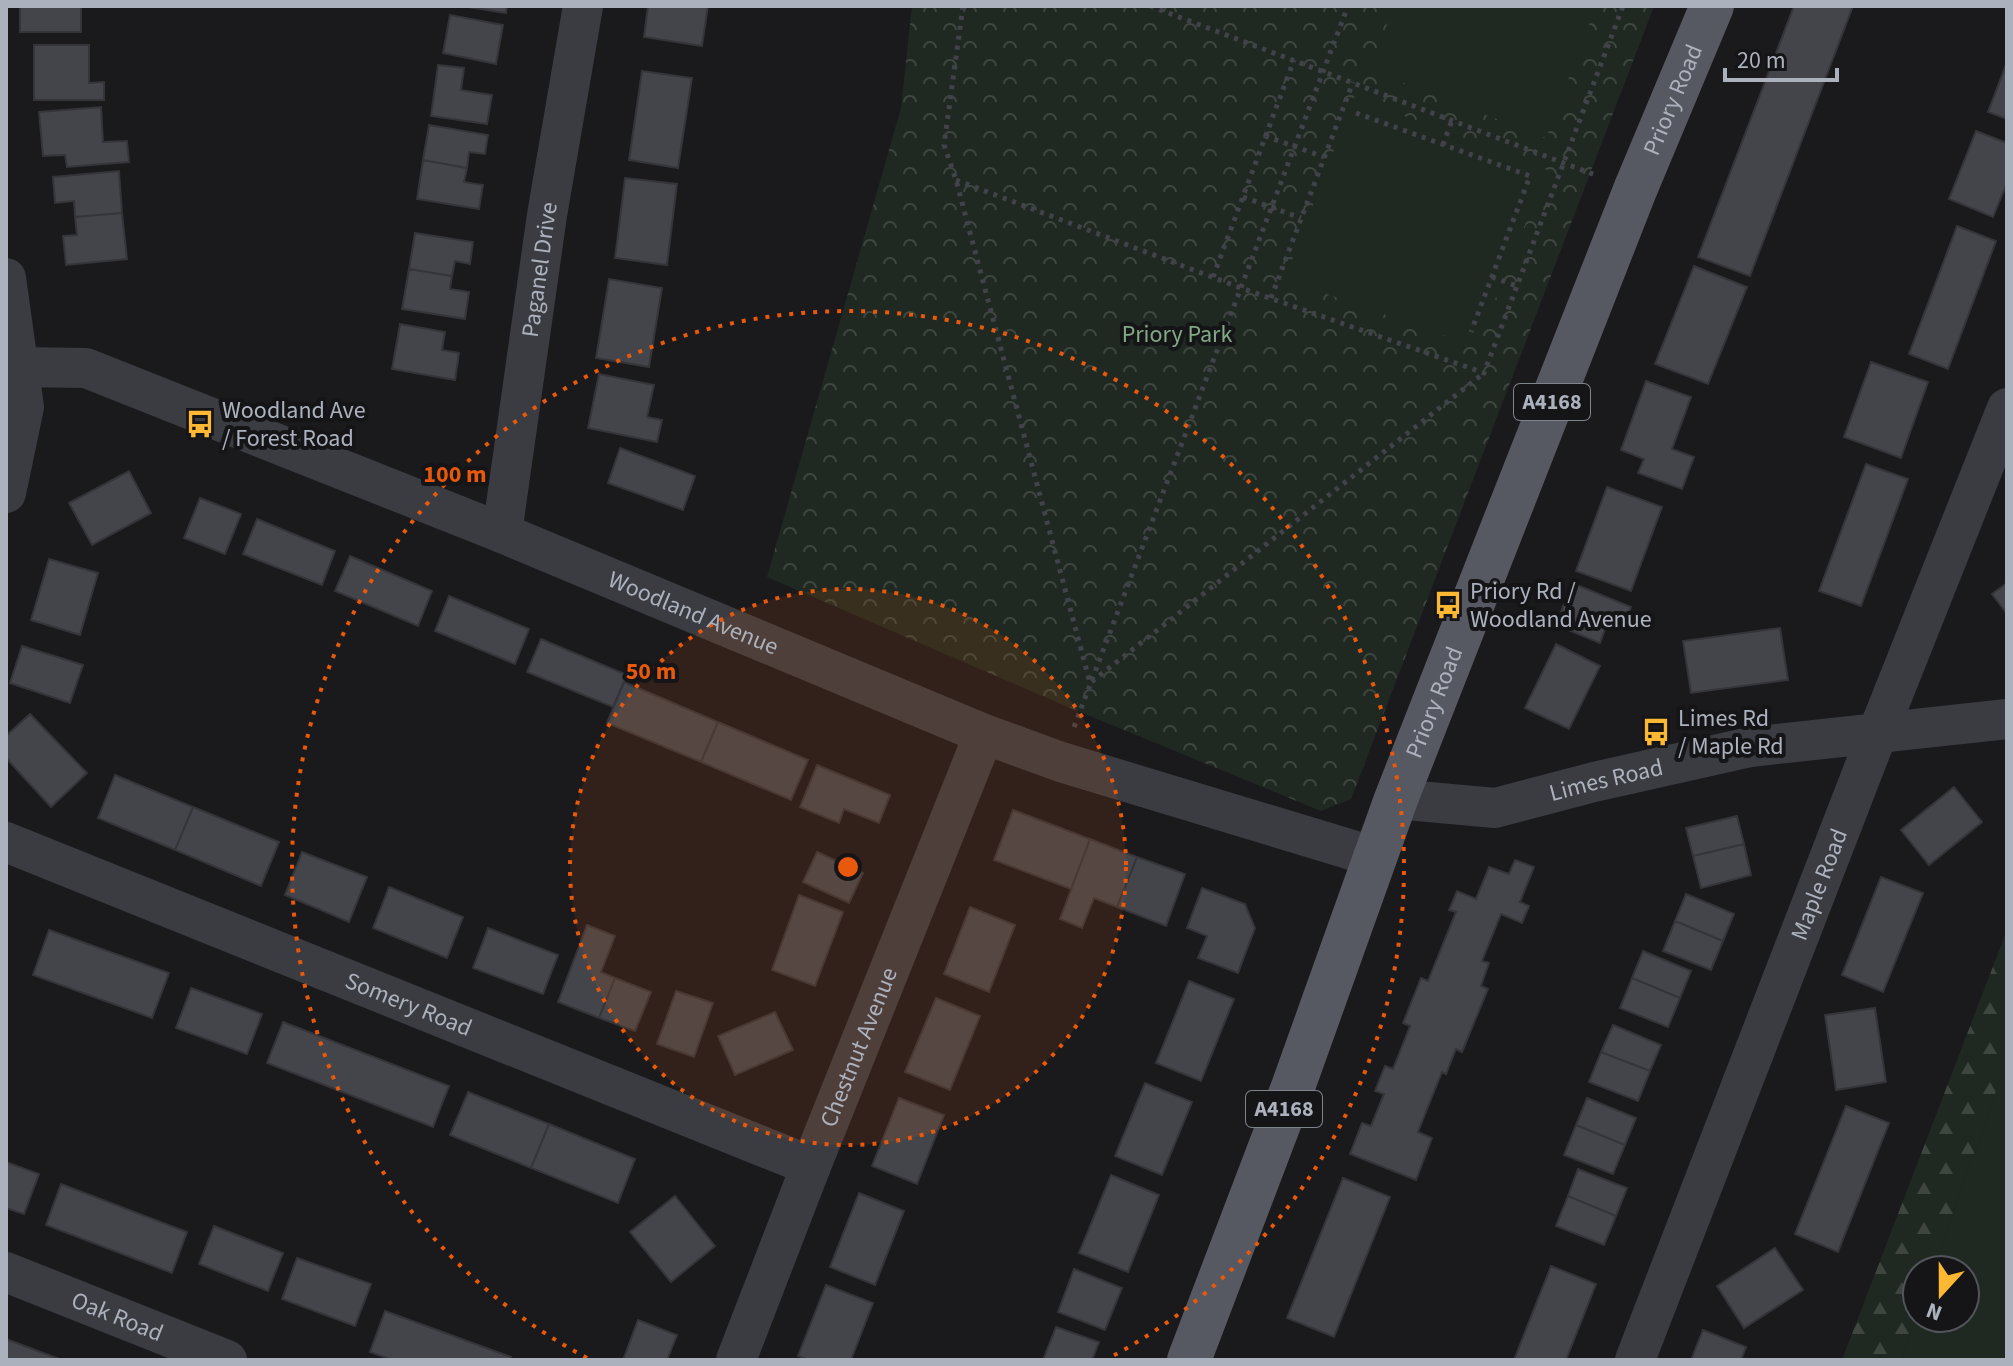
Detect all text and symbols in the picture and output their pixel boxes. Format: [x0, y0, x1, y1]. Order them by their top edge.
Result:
scale bar [1725, 32, 1837, 82]
street label: Priory Road [1634, 39, 1712, 161]
text: 20 m [1737, 43, 1786, 78]
street label: Paganel Drive [512, 199, 566, 340]
park label: Priory Park [1122, 317, 1232, 352]
road number: A4168 [1514, 384, 1590, 420]
place label: Woodland Ave / Forest Road [222, 393, 366, 456]
bus stop icon: Woodland Ave / Forest Road [185, 409, 215, 439]
text: 100 m [423, 457, 487, 492]
street label: Woodland Avenue [603, 562, 784, 664]
place label: Priory Rd / Woodland Avenue [1470, 574, 1652, 637]
bus stop icon: Priory Rd / Woodland Avenue [1433, 590, 1463, 620]
street label: Priory Road [1396, 641, 1472, 763]
text: 50 m [626, 654, 676, 689]
place label: Limes Rd / Maple Rd [1678, 701, 1784, 764]
bus stop icon: Limes Rd / Maple Rd [1641, 717, 1671, 747]
street label: Limes Road [1545, 750, 1666, 811]
street label: Maple Road [1782, 823, 1857, 945]
centre of rings [834, 853, 862, 881]
street label: Chestnut Avenue [811, 962, 906, 1132]
street label: Somery Road [340, 963, 477, 1045]
road number: A4168 [1246, 1091, 1322, 1127]
north arrow [1901, 1254, 1981, 1334]
street label: Oak Road [66, 1282, 169, 1350]
text: N [1922, 1294, 1947, 1329]

